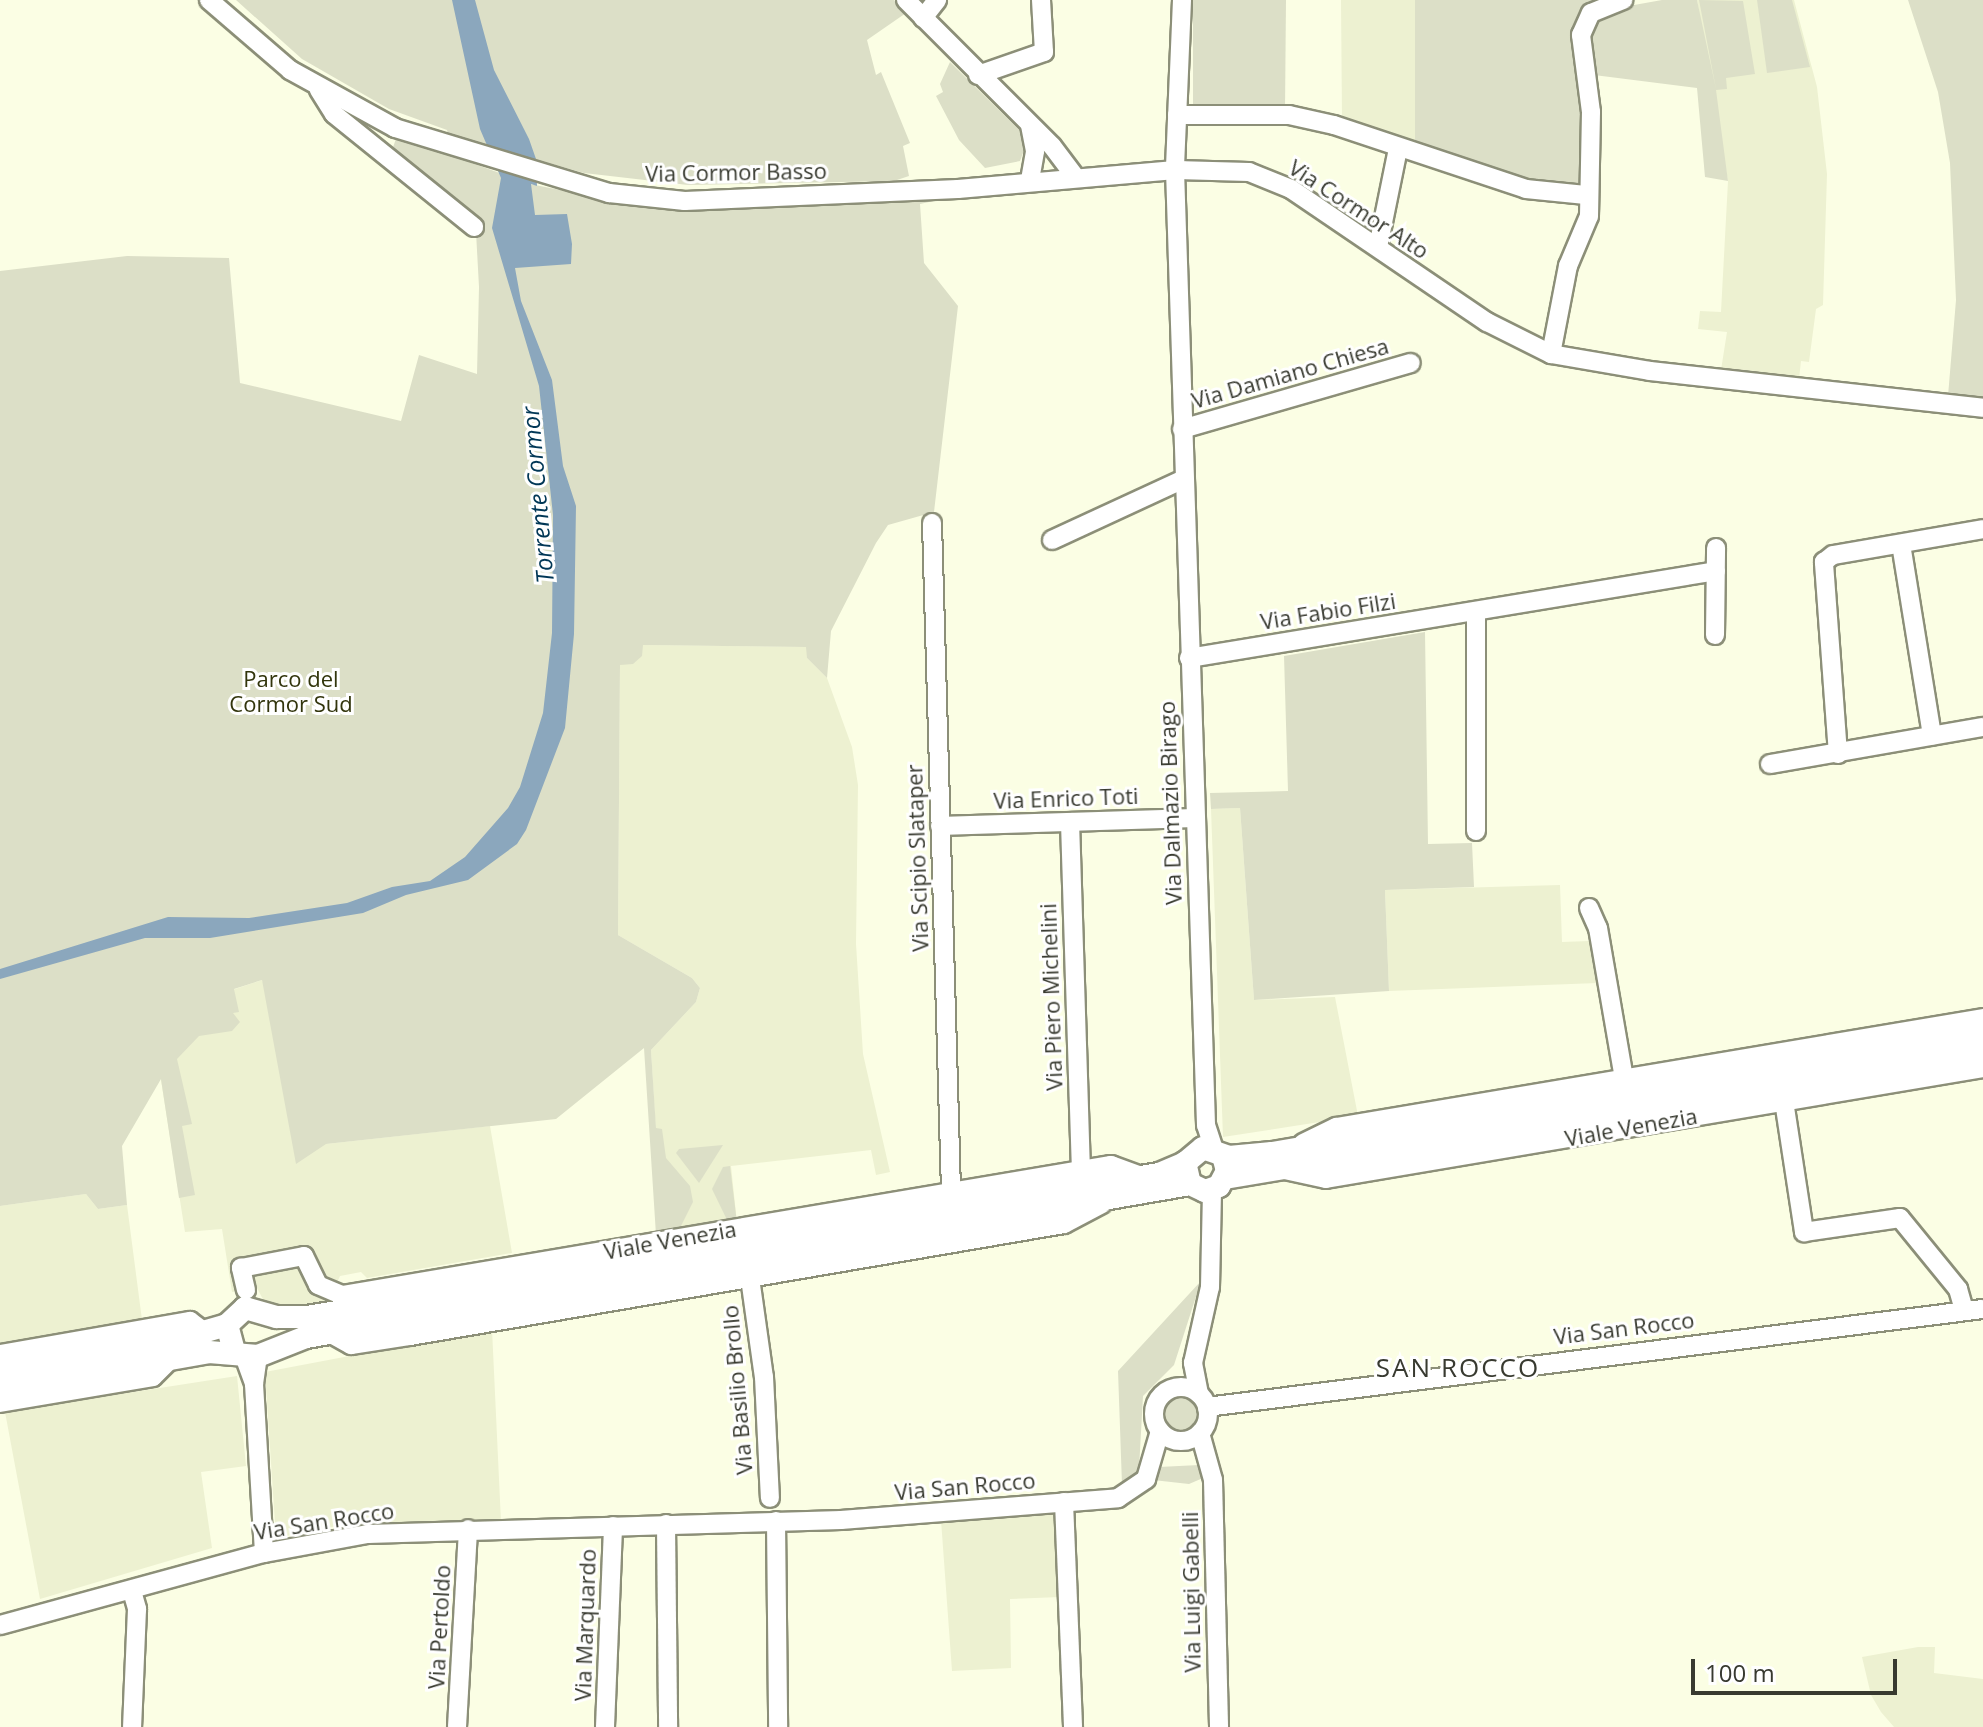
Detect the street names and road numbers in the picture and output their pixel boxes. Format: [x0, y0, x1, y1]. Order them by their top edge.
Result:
street label: Via Cormor Alto [1284, 154, 1434, 264]
street label: Via Cormor Basso [645, 157, 827, 187]
street label: Via Damiano Chiesa [1189, 332, 1391, 414]
street label: Via Fabio Filzi [1259, 587, 1397, 635]
street label: Via Dalmazio Birago [1153, 701, 1187, 905]
street label: Via Scipio Slataper [901, 764, 933, 952]
street label: Via Enrico Toti [993, 782, 1139, 814]
street label: Via Piero Michelini [1035, 903, 1067, 1091]
street label: Viale Venezia [1563, 1102, 1699, 1152]
street label: Viale Venezia [602, 1215, 738, 1265]
street label: Via Basilio Brollo [716, 1304, 758, 1476]
street label: Via San Rocco [1552, 1306, 1696, 1350]
street label: Via San Rocco [894, 1467, 1036, 1505]
street label: Via San Rocco [252, 1497, 396, 1545]
street label: Via Luigi Gabelli [1176, 1511, 1206, 1673]
street label: Via Marquardo [569, 1548, 601, 1702]
street label: Via Pertoldo [423, 1564, 455, 1690]

